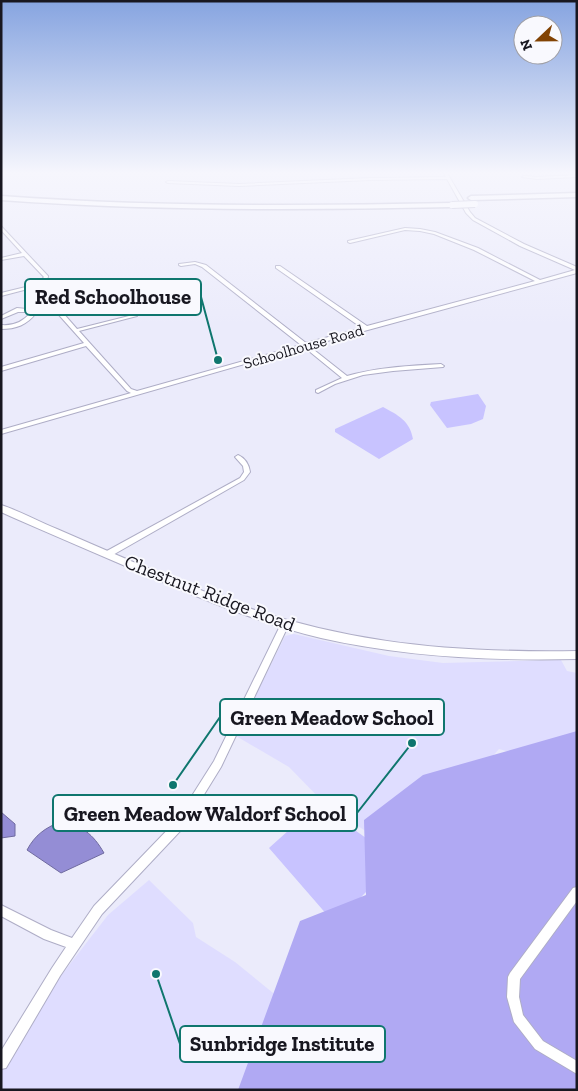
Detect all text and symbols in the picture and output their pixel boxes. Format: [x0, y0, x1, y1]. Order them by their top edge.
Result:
north arrow [513, 15, 563, 65]
text: N [516, 36, 536, 53]
callout: Red Schoolhouse [25, 279, 201, 315]
text: Red Schoolhouse [35, 284, 191, 309]
street label: Schoolhouse Road [241, 320, 366, 373]
street label: Chestnut Ridge Road [121, 549, 299, 637]
callout: Green Meadow School [220, 699, 444, 735]
text: Green Meadow School [230, 705, 434, 730]
callout: Green Meadow Waldorf School [53, 795, 357, 831]
text: Green Meadow Waldorf School [64, 801, 346, 826]
callout: Sunbridge Institute [180, 1026, 385, 1062]
text: Sunbridge Institute [190, 1031, 374, 1056]

